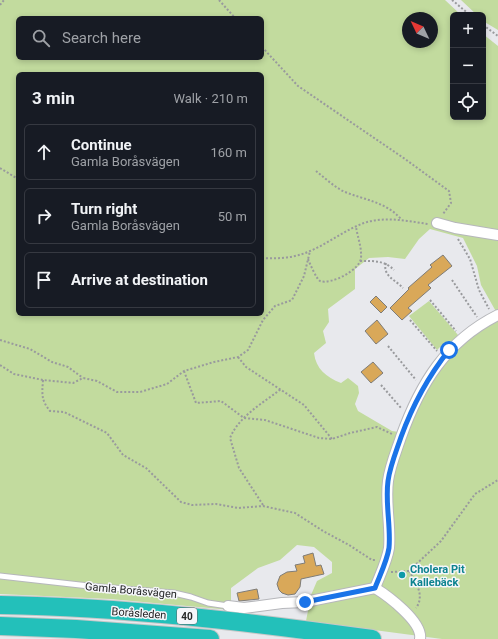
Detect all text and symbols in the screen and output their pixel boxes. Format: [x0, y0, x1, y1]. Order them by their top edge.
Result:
north arrow [402, 12, 438, 48]
map controls [450, 12, 486, 120]
button: + [450, 12, 486, 48]
search box [16, 16, 264, 60]
icon: search [30, 27, 52, 49]
text: Search here [62, 29, 141, 47]
button: − [450, 48, 486, 84]
button: locate [450, 84, 486, 120]
text: 3 min [32, 88, 75, 108]
text: Walk · 210 m [173, 91, 248, 106]
text: Continue [71, 136, 132, 154]
icon: ahead [33, 141, 55, 163]
text: 160 m [210, 145, 247, 160]
text: Gamla Boråsvägen [71, 154, 180, 169]
text: Turn right [71, 200, 137, 218]
icon: right [33, 205, 55, 227]
text: 50 m [218, 209, 247, 224]
text: Gamla Boråsvägen [71, 218, 180, 233]
icon: arrive [33, 269, 55, 291]
text: Arrive at destination [71, 271, 208, 289]
route start [440, 341, 458, 359]
place label: Cholera Pit Kallebäck [410, 563, 465, 589]
marker: Cholera Pit Kallebäck [397, 570, 407, 580]
street label: Gamla Boråsvägen [85, 580, 177, 601]
route end [296, 593, 314, 611]
street label: Boråsleden [111, 605, 167, 622]
road number: 40 [177, 608, 197, 624]

